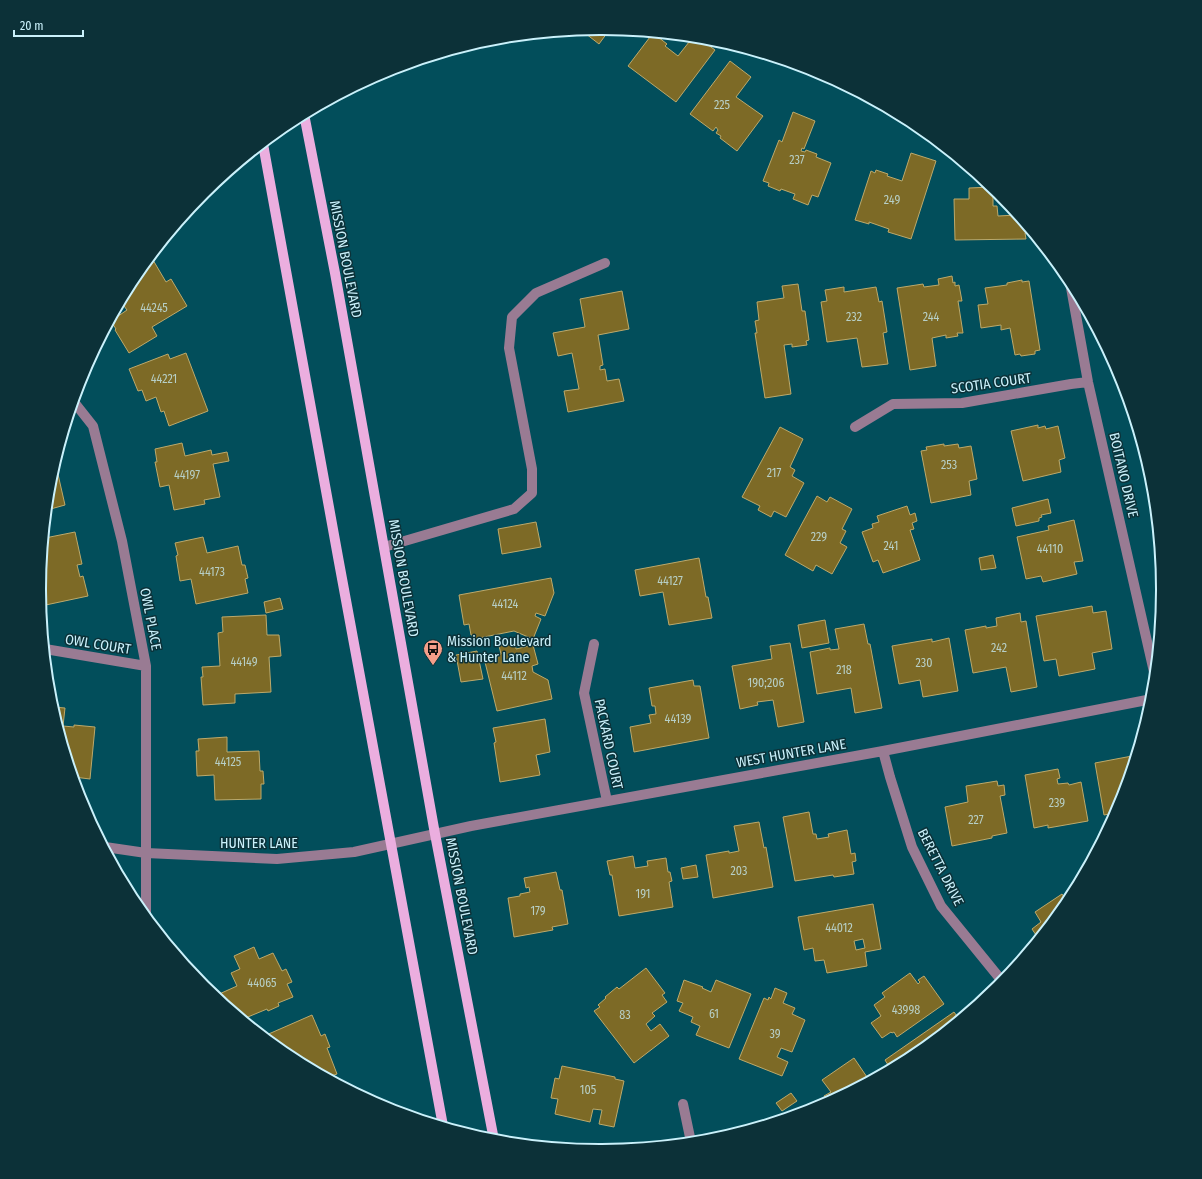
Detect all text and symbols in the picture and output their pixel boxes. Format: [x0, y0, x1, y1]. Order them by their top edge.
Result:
scale bar [14, 12, 83, 38]
text: 20 m [20, 19, 44, 33]
house number: 225 [714, 98, 731, 112]
house number: 237 [789, 153, 805, 167]
house number: 249 [884, 193, 900, 207]
street label: MISSION BOULEVARD [326, 199, 365, 319]
house number: 44245 [140, 301, 168, 315]
house number: 232 [846, 310, 862, 324]
house number: 244 [923, 310, 940, 324]
street label: SCOTIA COURT [950, 369, 1033, 398]
house number: 44221 [151, 372, 177, 386]
street label: BOITANO DRIVE [1105, 431, 1142, 520]
house number: 253 [941, 458, 957, 472]
house number: 217 [767, 466, 781, 480]
house number: 44197 [174, 468, 200, 482]
street label: MISSION BOULEVARD [385, 518, 422, 638]
house number: 229 [811, 530, 827, 544]
house number: 241 [884, 539, 898, 553]
house number: 44110 [1037, 542, 1063, 556]
house number: 44173 [199, 565, 225, 579]
house number: 44127 [657, 574, 683, 588]
street label: OWL PLACE [136, 586, 165, 652]
house number: 44124 [492, 597, 518, 611]
street label: OWL COURT [64, 631, 133, 658]
place label: Mission Boulevard & Hunter Lane [447, 633, 552, 666]
bus stop icon: Mission Boulevard & Hunter Lane [422, 638, 444, 666]
house number: 242 [991, 641, 1007, 655]
house number: 44149 [230, 655, 258, 669]
house number: 230 [916, 656, 932, 670]
house number: 218 [836, 663, 852, 677]
house number: 44112 [501, 669, 527, 683]
house number: 190;206 [748, 676, 784, 690]
street label: PACKARD COURT [591, 697, 627, 792]
house number: 44139 [665, 712, 692, 726]
street label: WEST HUNTER LANE [735, 735, 848, 772]
house number: 44125 [215, 755, 242, 769]
house number: 239 [1049, 796, 1065, 810]
house number: 227 [968, 813, 984, 827]
street label: BERETTA DRIVE [914, 826, 967, 909]
street label: HUNTER LANE [220, 835, 298, 852]
street label: MISSION BOULEVARD [442, 836, 481, 956]
house number: 203 [731, 864, 747, 878]
house number: 191 [636, 887, 651, 901]
house number: 179 [530, 904, 546, 918]
house number: 44012 [825, 921, 853, 935]
house number: 44065 [247, 976, 277, 990]
house number: 43998 [892, 1003, 920, 1017]
house number: 61 [709, 1007, 719, 1021]
house number: 83 [619, 1008, 631, 1022]
house number: 39 [769, 1027, 781, 1041]
house number: 105 [580, 1083, 597, 1097]

